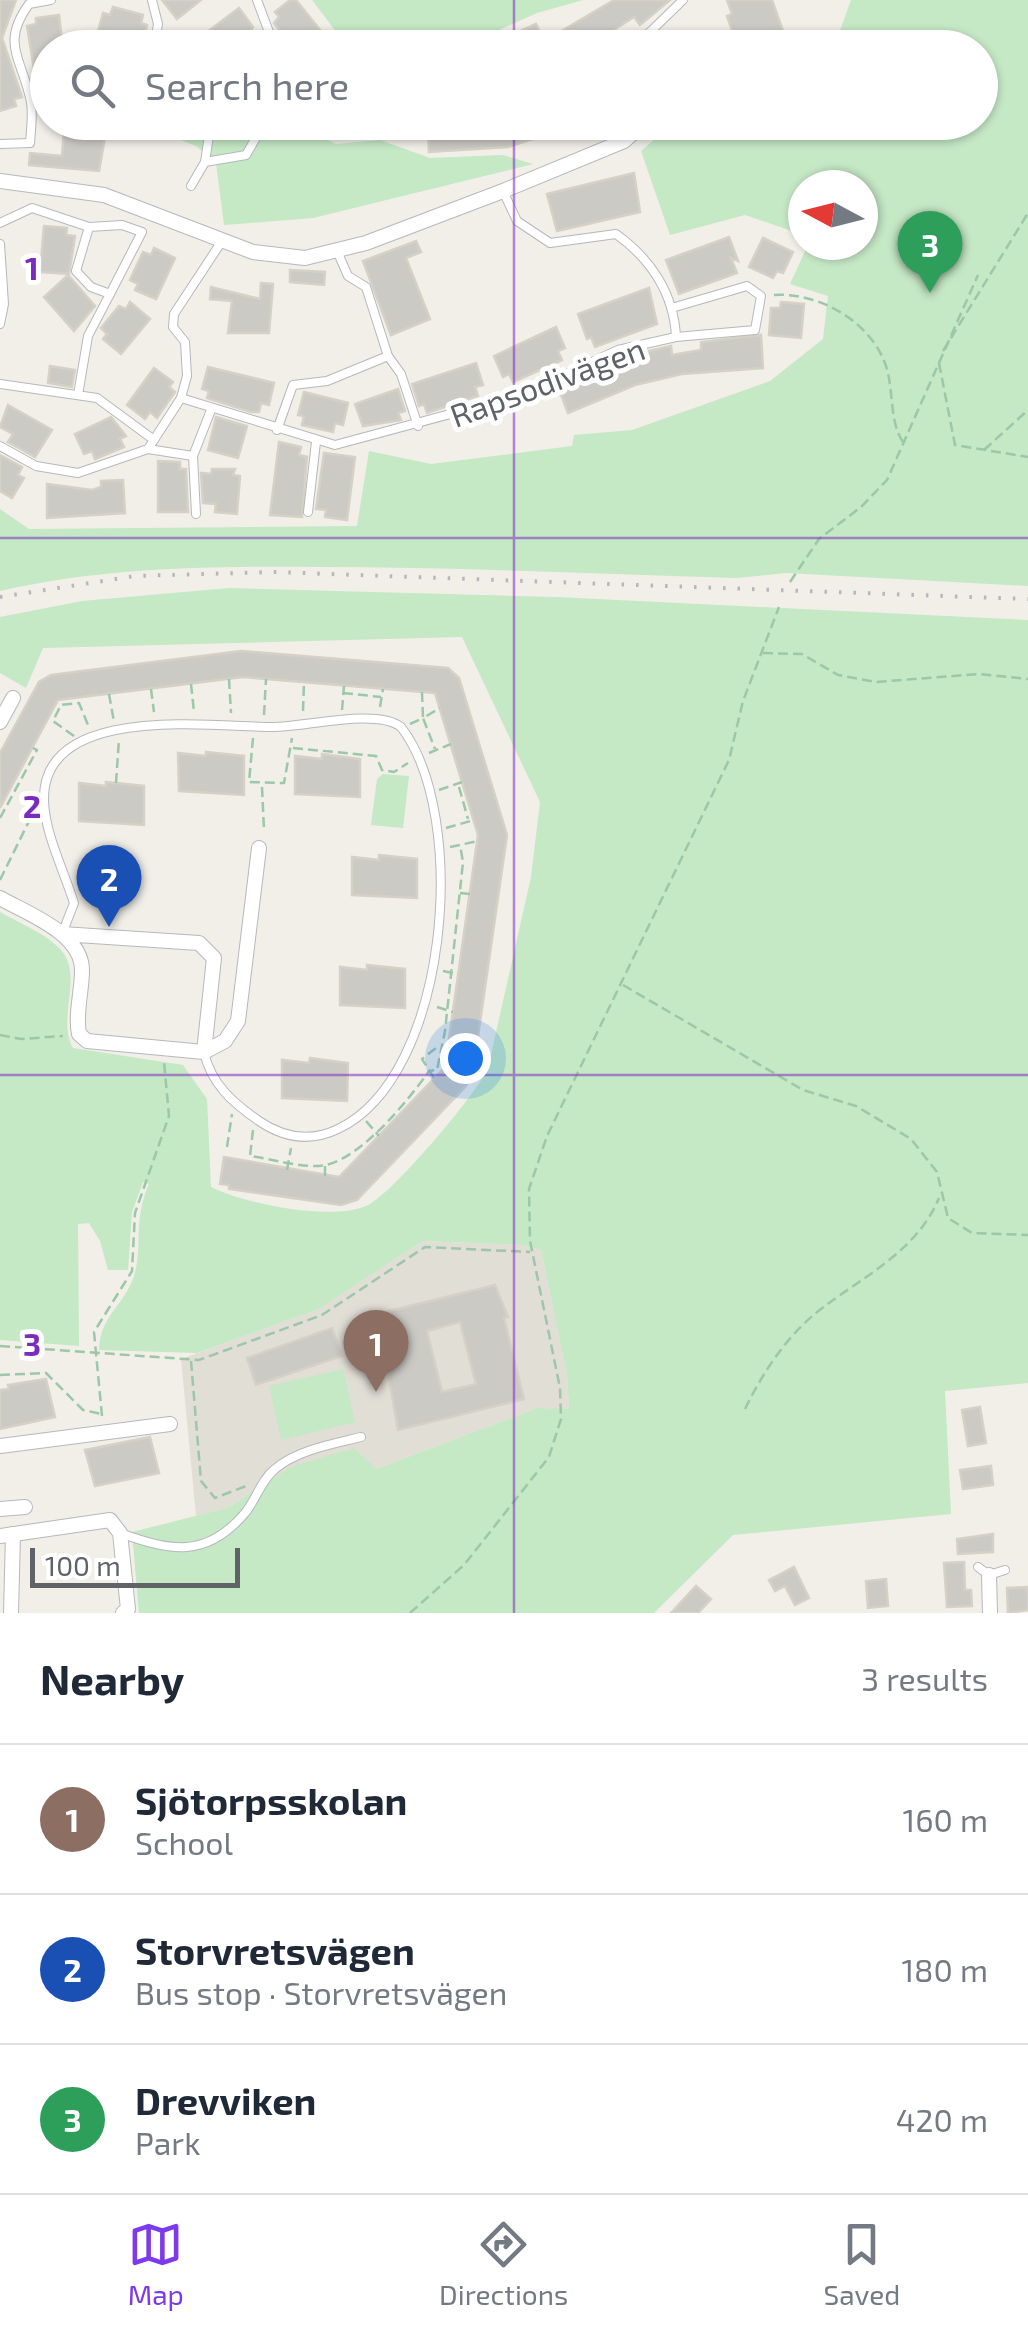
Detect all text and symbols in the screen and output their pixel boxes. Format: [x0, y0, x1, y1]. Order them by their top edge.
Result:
search box [30, 30, 998, 140]
icon: search [65, 58, 120, 113]
text: Search here [145, 62, 349, 108]
north arrow [788, 170, 878, 260]
pin: 3 [898, 210, 962, 293]
text: 1 [25, 248, 39, 286]
street label: Rapsodivägen [444, 328, 650, 434]
text: 2 [23, 786, 41, 824]
pin: 2 [76, 844, 142, 927]
your location [440, 1033, 491, 1084]
pin: 1 [344, 1310, 408, 1392]
text: 3 [23, 1324, 41, 1362]
scale bar [30, 1543, 240, 1588]
text: 100 m [45, 1548, 121, 1582]
text: Nearby [40, 1653, 184, 1703]
text: 3 results [861, 1659, 988, 1697]
text: Sjötorpsskolan [135, 1777, 407, 1823]
text: 1 [66, 1800, 79, 1838]
text: 160 m [902, 1800, 988, 1838]
text: School [135, 1823, 233, 1861]
text: Storvretsvägen [135, 1927, 415, 1973]
text: 2 [63, 1950, 82, 1988]
text: 180 m [901, 1950, 988, 1988]
text: Bus stop · Storvretsvägen [135, 1973, 507, 2011]
text: Drevviken [135, 2077, 316, 2123]
text: 3 [63, 2100, 82, 2138]
text: 420 m [896, 2100, 988, 2138]
text: Park [135, 2123, 200, 2161]
tab: Map [128, 2217, 184, 2311]
tab: Directions [439, 2217, 568, 2311]
tab: Saved [824, 2217, 900, 2311]

